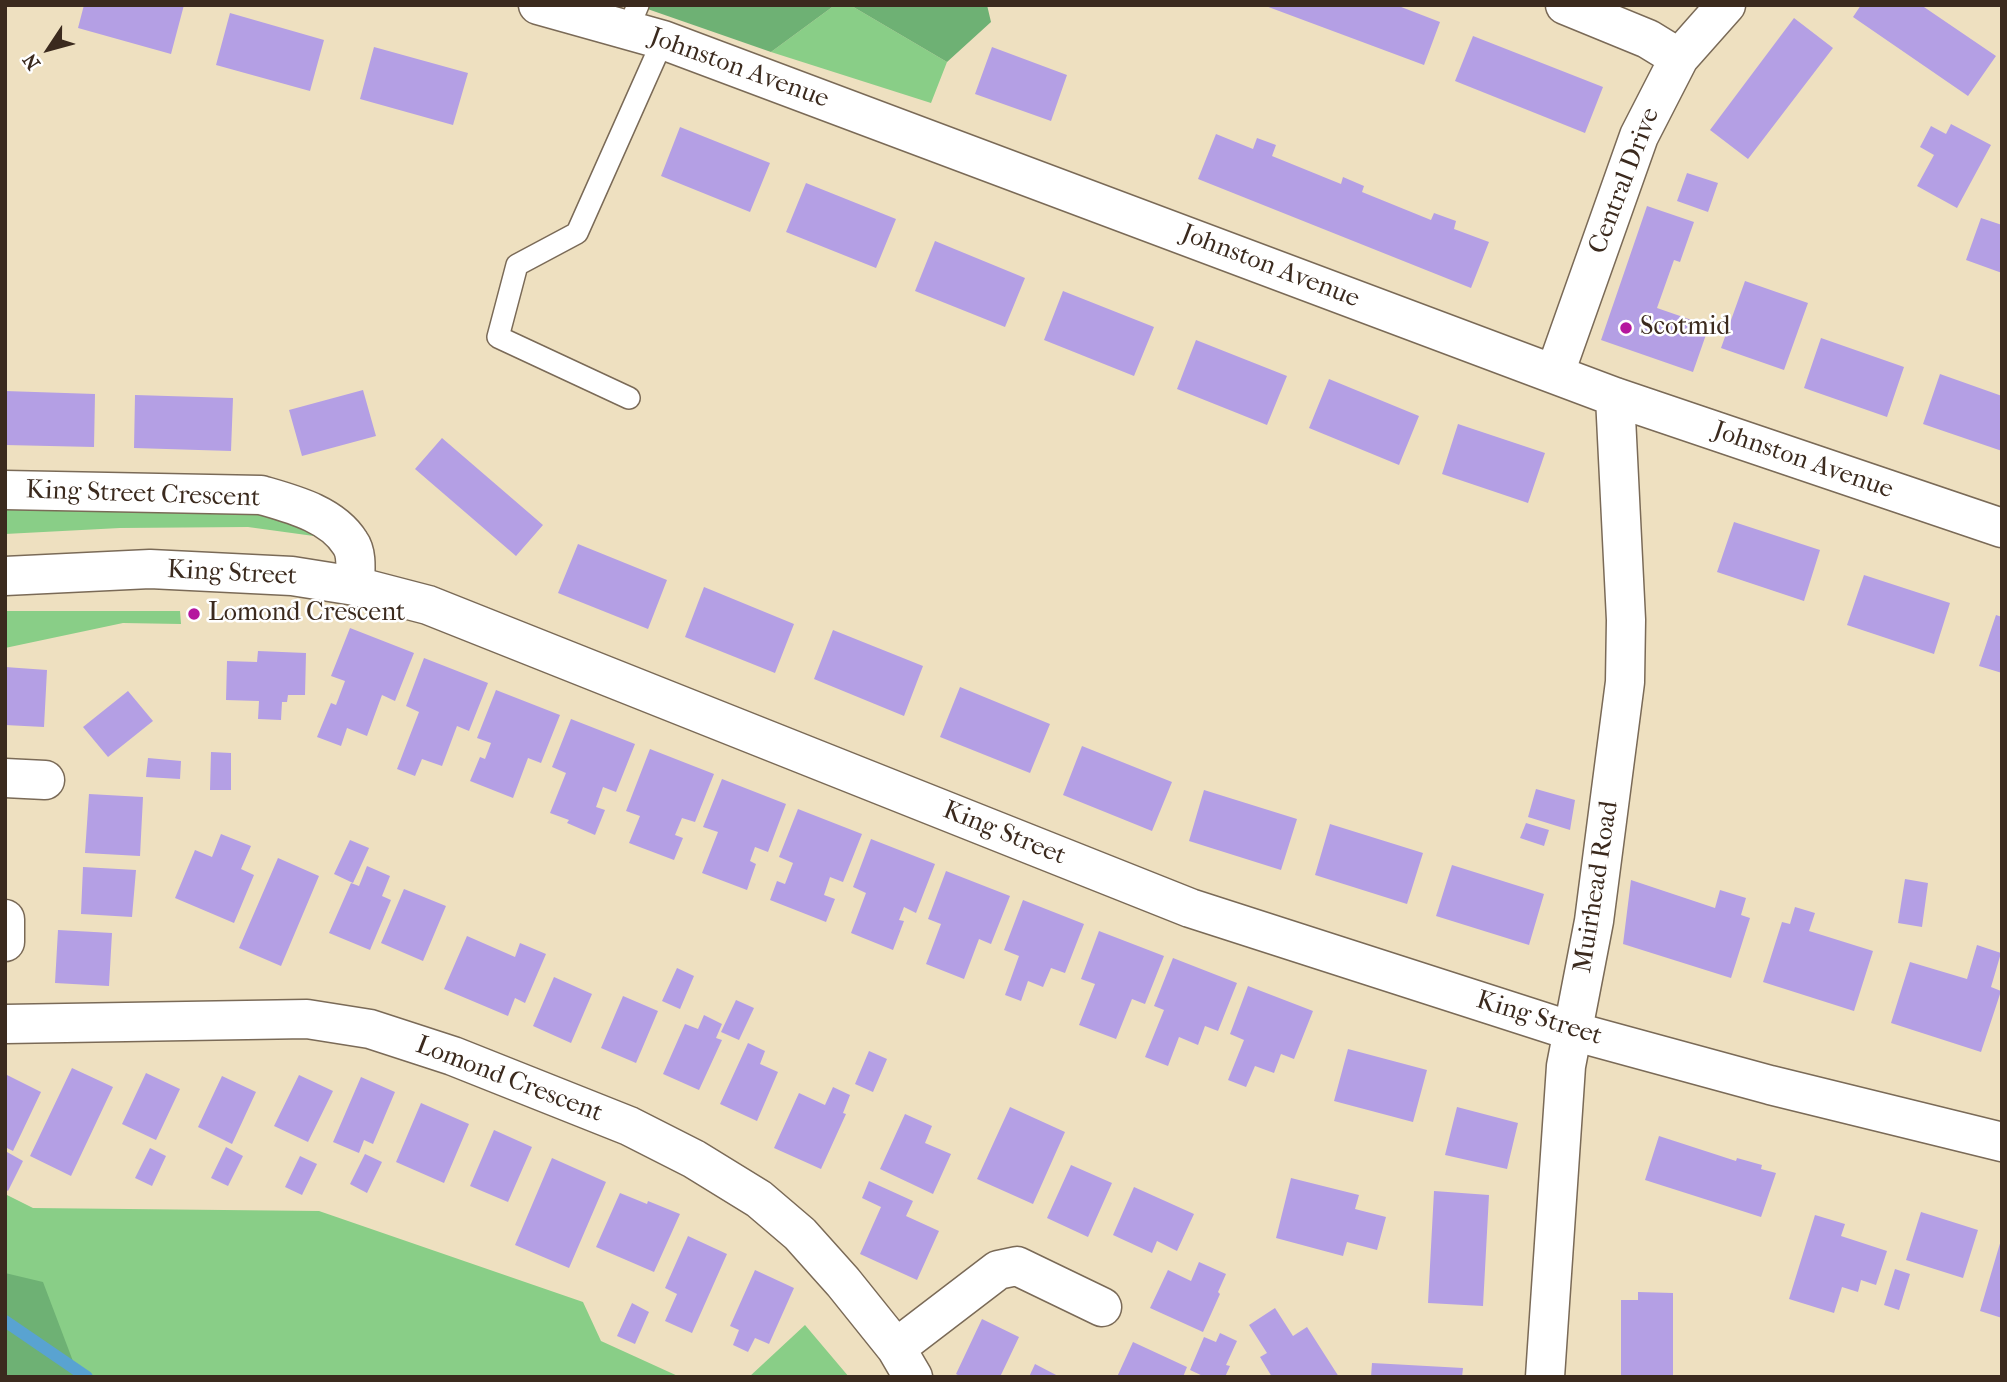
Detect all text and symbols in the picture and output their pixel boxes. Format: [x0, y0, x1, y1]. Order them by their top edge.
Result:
north arrow [14, 14, 84, 84]
street label: Johnston Avenue [645, 22, 833, 116]
text: N [19, 49, 45, 74]
street label: Central Drive [1583, 104, 1667, 258]
street label: Johnston Avenue [1176, 219, 1364, 315]
place label: Scotmid [1640, 312, 1731, 344]
marker: Scotmid [1618, 320, 1634, 336]
street label: Johnston Avenue [1709, 416, 1897, 506]
street label: King Street Crescent [25, 475, 261, 515]
street label: King Street [166, 555, 298, 593]
place label: Lomond Crescent [208, 598, 405, 630]
marker: Lomond Crescent [186, 606, 202, 622]
street label: King Street [938, 795, 1070, 873]
street label: Muirhead Road [1568, 799, 1626, 975]
street label: King Street [1472, 985, 1606, 1053]
street label: Lomond Crescent [411, 1030, 607, 1130]

